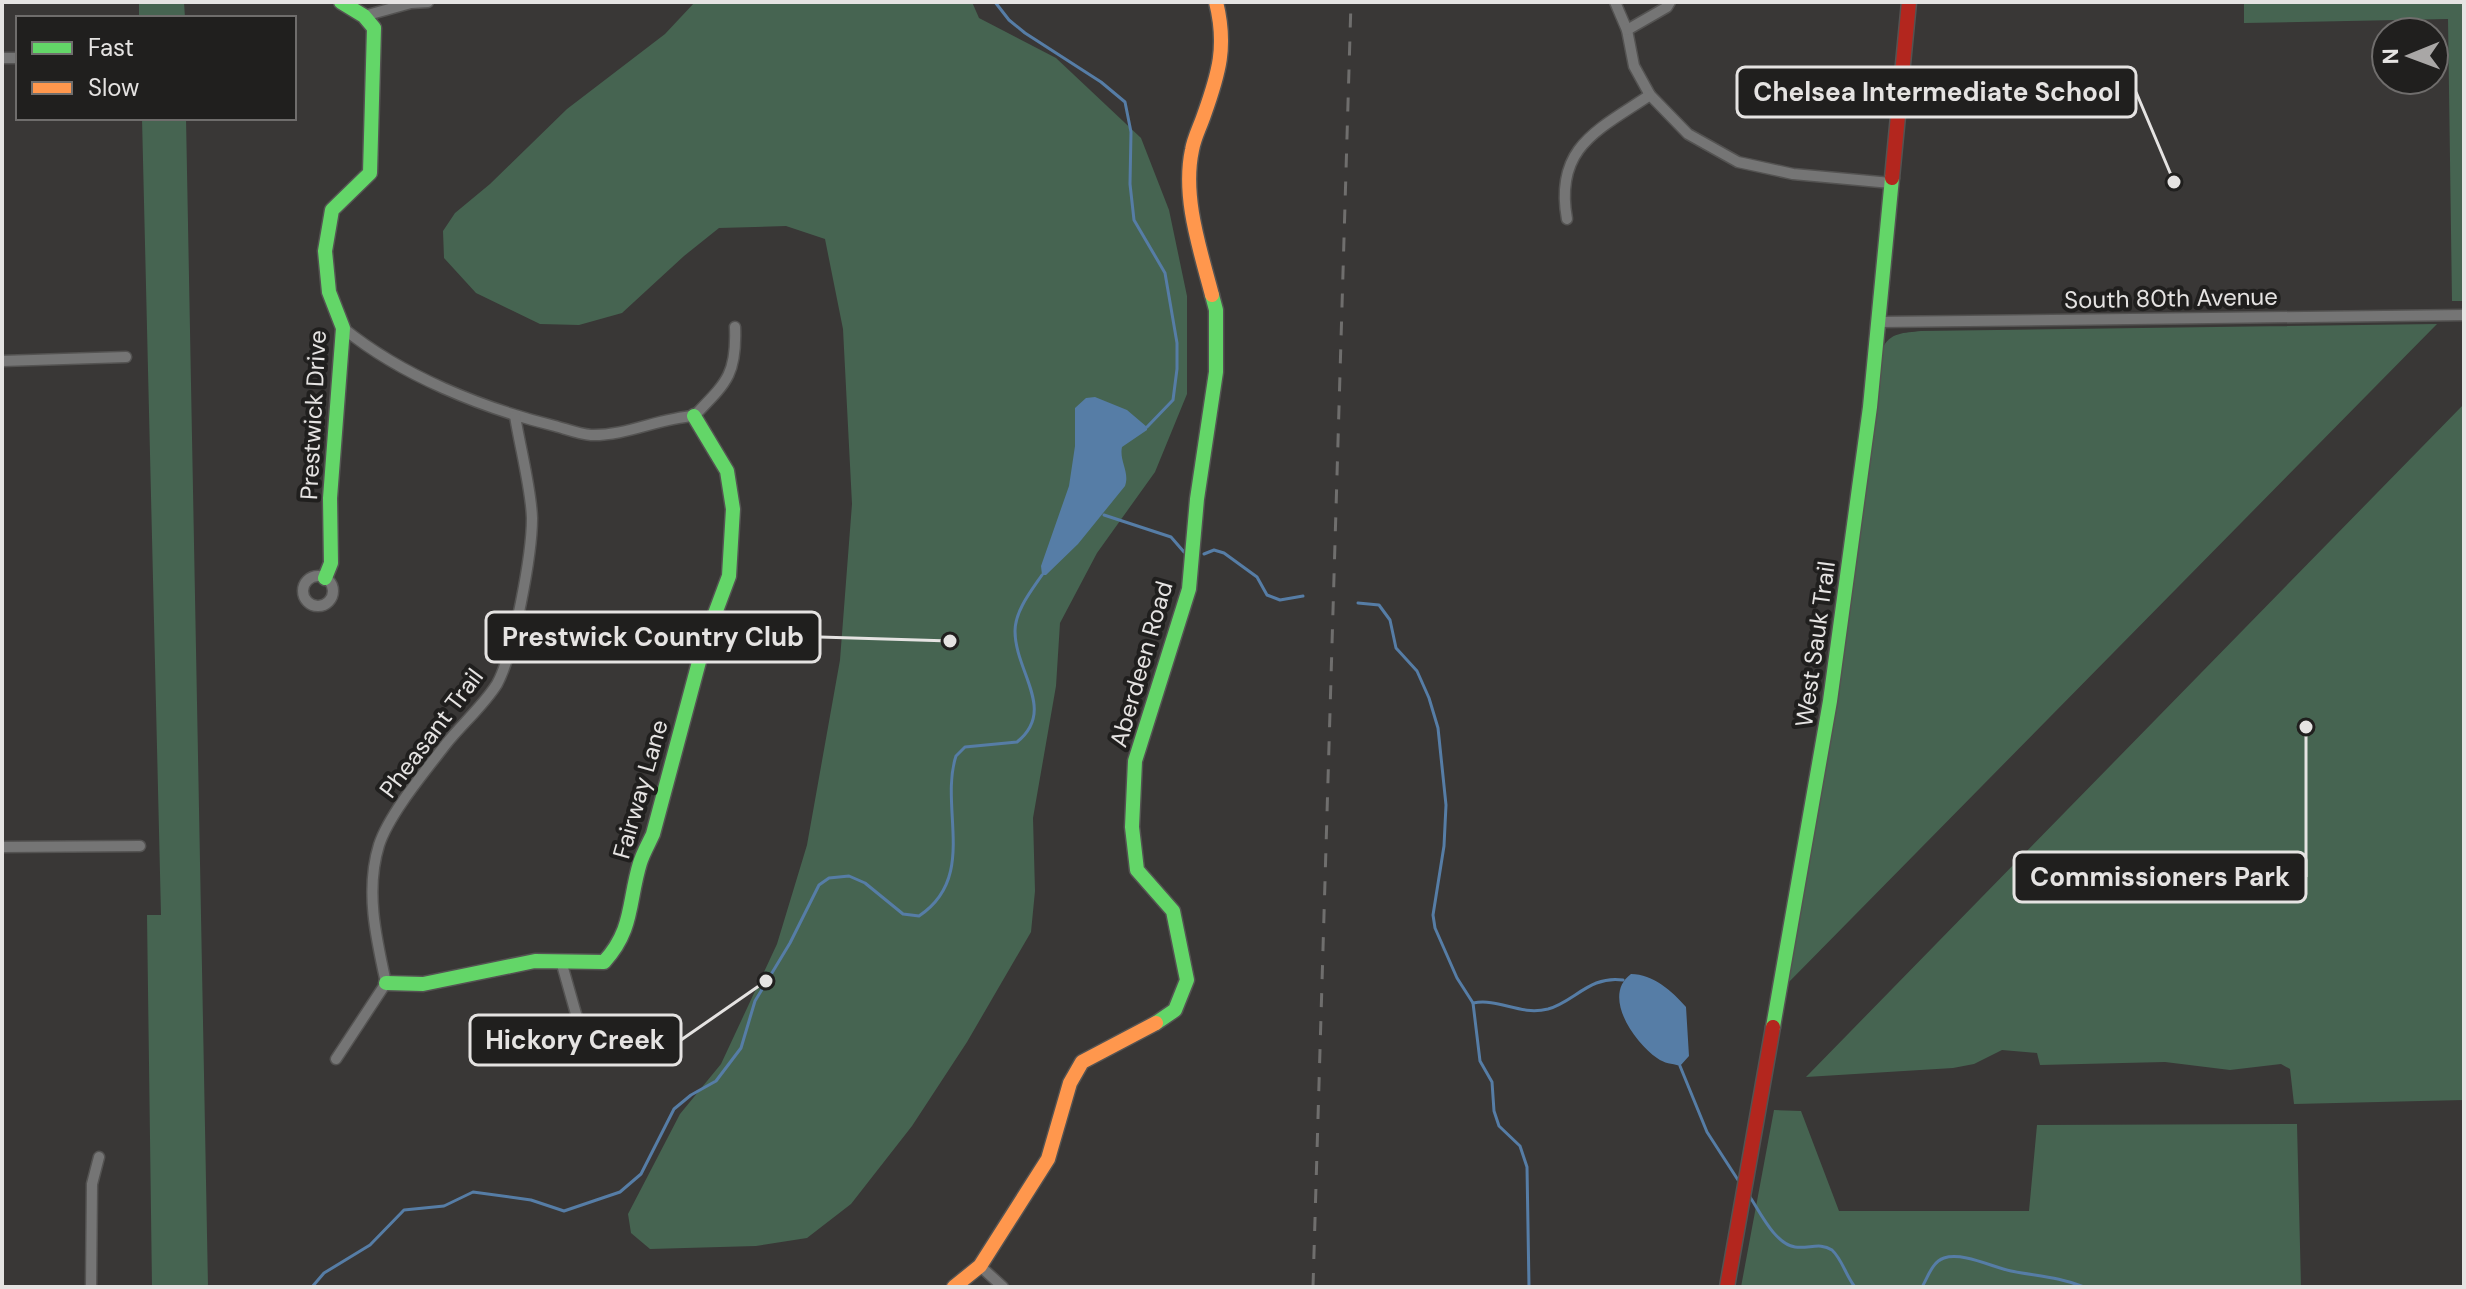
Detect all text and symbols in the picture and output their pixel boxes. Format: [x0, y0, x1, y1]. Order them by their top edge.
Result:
legend [16, 16, 296, 120]
north arrow [2370, 16, 2450, 96]
text: Fast [88, 32, 134, 63]
text: N [2376, 48, 2405, 65]
callout: Chelsea Intermediate School [1737, 67, 2136, 117]
text: Slow [88, 72, 139, 103]
text: Chelsea Intermediate School [1753, 75, 2121, 109]
street label: South 80th Avenue [2064, 281, 2278, 315]
street label: Prestwick Drive [293, 329, 333, 501]
street label: West Sauk Trail [1788, 559, 1842, 729]
street label: Aberdeen Road [1102, 577, 1180, 751]
callout: Prestwick Country Club [486, 612, 820, 662]
text: Prestwick Country Club [502, 620, 804, 654]
street label: Pheasant Trail [372, 662, 490, 804]
street label: Fairway Lane [605, 716, 675, 862]
callout: Commissioners Park [2014, 852, 2306, 902]
text: Commissioners Park [2030, 860, 2290, 894]
callout: Hickory Creek [470, 1015, 681, 1065]
text: Hickory Creek [485, 1023, 665, 1057]

